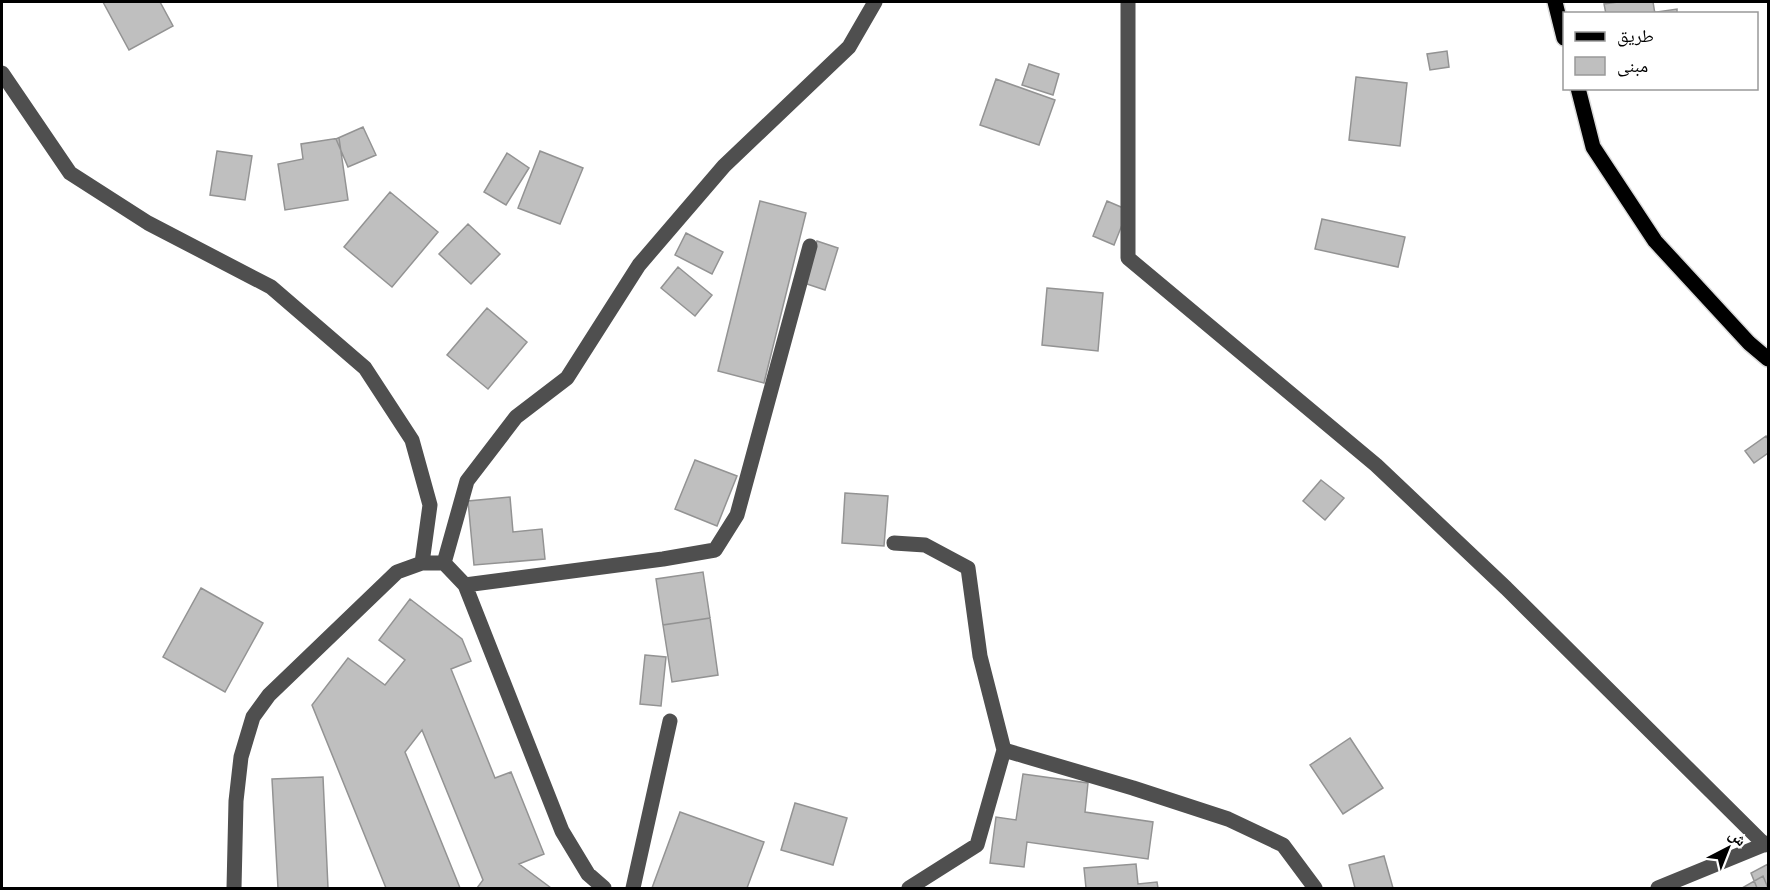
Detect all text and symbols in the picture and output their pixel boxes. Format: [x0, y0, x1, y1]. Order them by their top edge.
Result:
legend [1563, 12, 1758, 90]
text: طريق [1617, 24, 1654, 47]
text: مبنى [1617, 54, 1648, 77]
north arrow [1698, 818, 1758, 878]
text: ش [1725, 824, 1751, 850]

